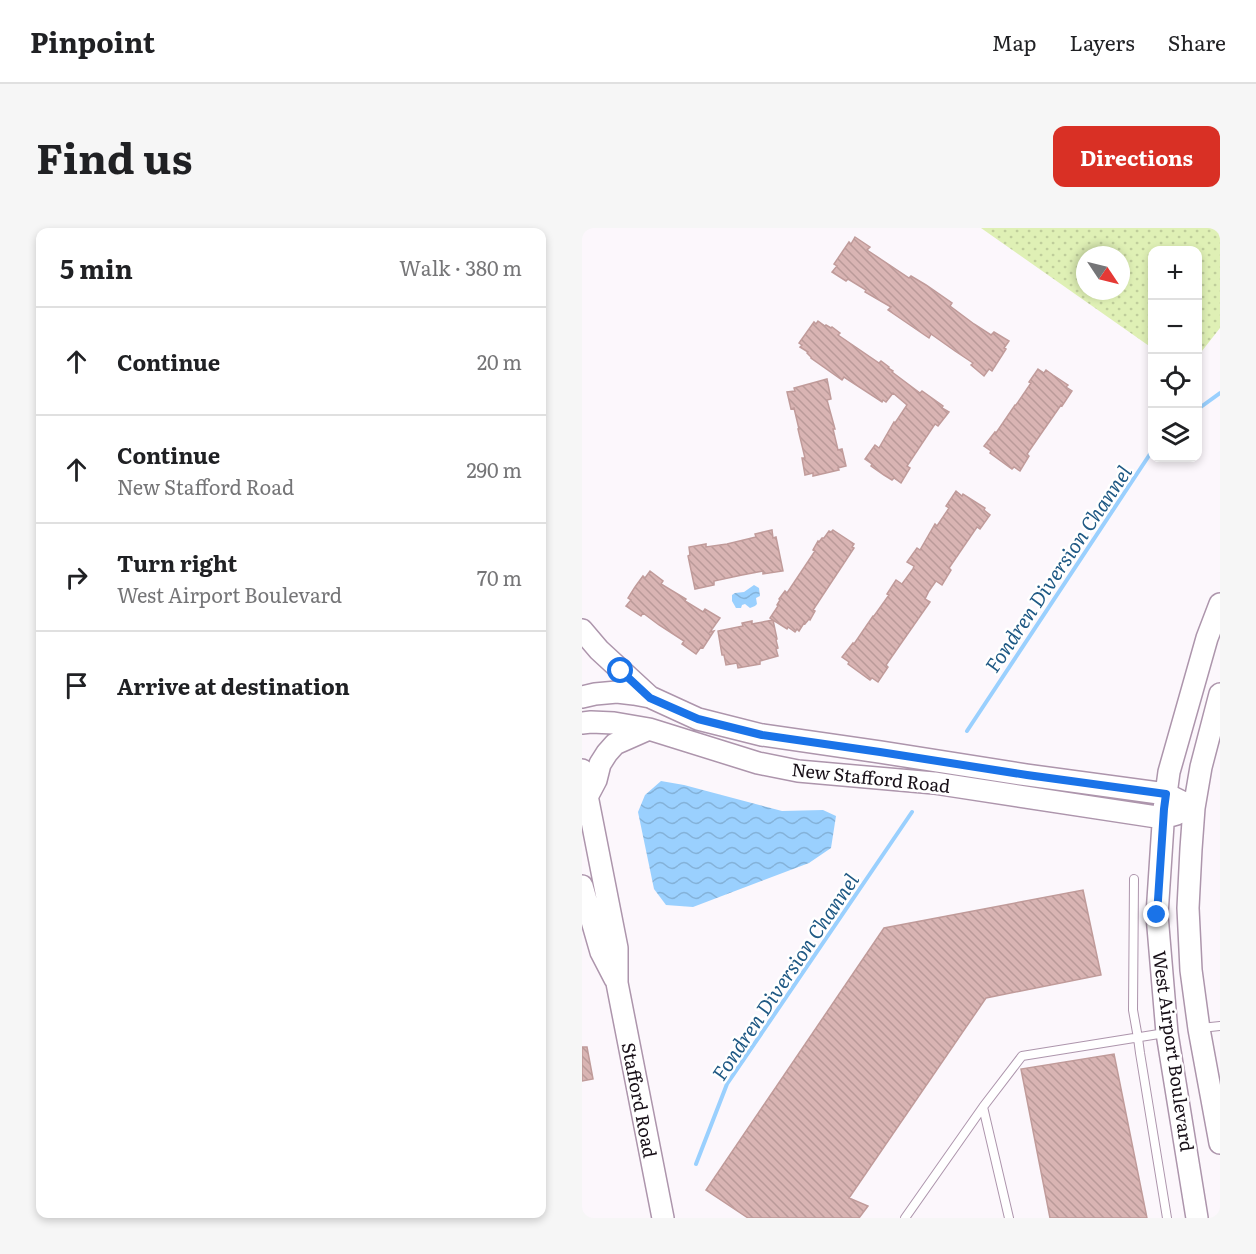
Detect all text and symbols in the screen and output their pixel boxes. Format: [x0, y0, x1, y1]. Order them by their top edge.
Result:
text: Pinpoint [30, 20, 155, 62]
text: Map [992, 26, 1037, 57]
text: Layers [1070, 26, 1135, 57]
text: Share [1168, 26, 1226, 57]
text: Find us [36, 125, 193, 187]
button: Directions [1053, 126, 1220, 187]
north arrow [1076, 246, 1130, 300]
map controls [1148, 246, 1202, 462]
button: + [1148, 246, 1202, 300]
text: 5 min [60, 248, 133, 287]
text: Walk · 380 m [399, 252, 522, 282]
button: − [1148, 300, 1202, 354]
icon: ahead [60, 345, 93, 378]
text: Continue [117, 345, 220, 378]
text: 20 m [477, 346, 522, 376]
button: locate [1148, 354, 1202, 408]
button: layers [1148, 408, 1202, 462]
text: Continue [117, 438, 220, 471]
icon: ahead [60, 453, 93, 486]
text: 290 m [466, 454, 522, 484]
water label: Fondren Diversion Channel [976, 458, 1138, 678]
text: New Stafford Road [117, 471, 294, 501]
text: Turn right [117, 546, 237, 579]
icon: right [60, 561, 93, 594]
text: 70 m [477, 562, 522, 592]
text: West Airport Boulevard [117, 579, 342, 609]
route start [607, 657, 633, 683]
icon: arrive [60, 669, 93, 702]
text: Arrive at destination [117, 669, 350, 702]
street label: New Stafford Road [790, 755, 952, 799]
water label: Fondren Diversion Channel [703, 866, 865, 1086]
route end [1143, 901, 1169, 927]
street label: West Airport Boulevard [1147, 949, 1201, 1153]
street label: Stafford Road [616, 1040, 664, 1160]

